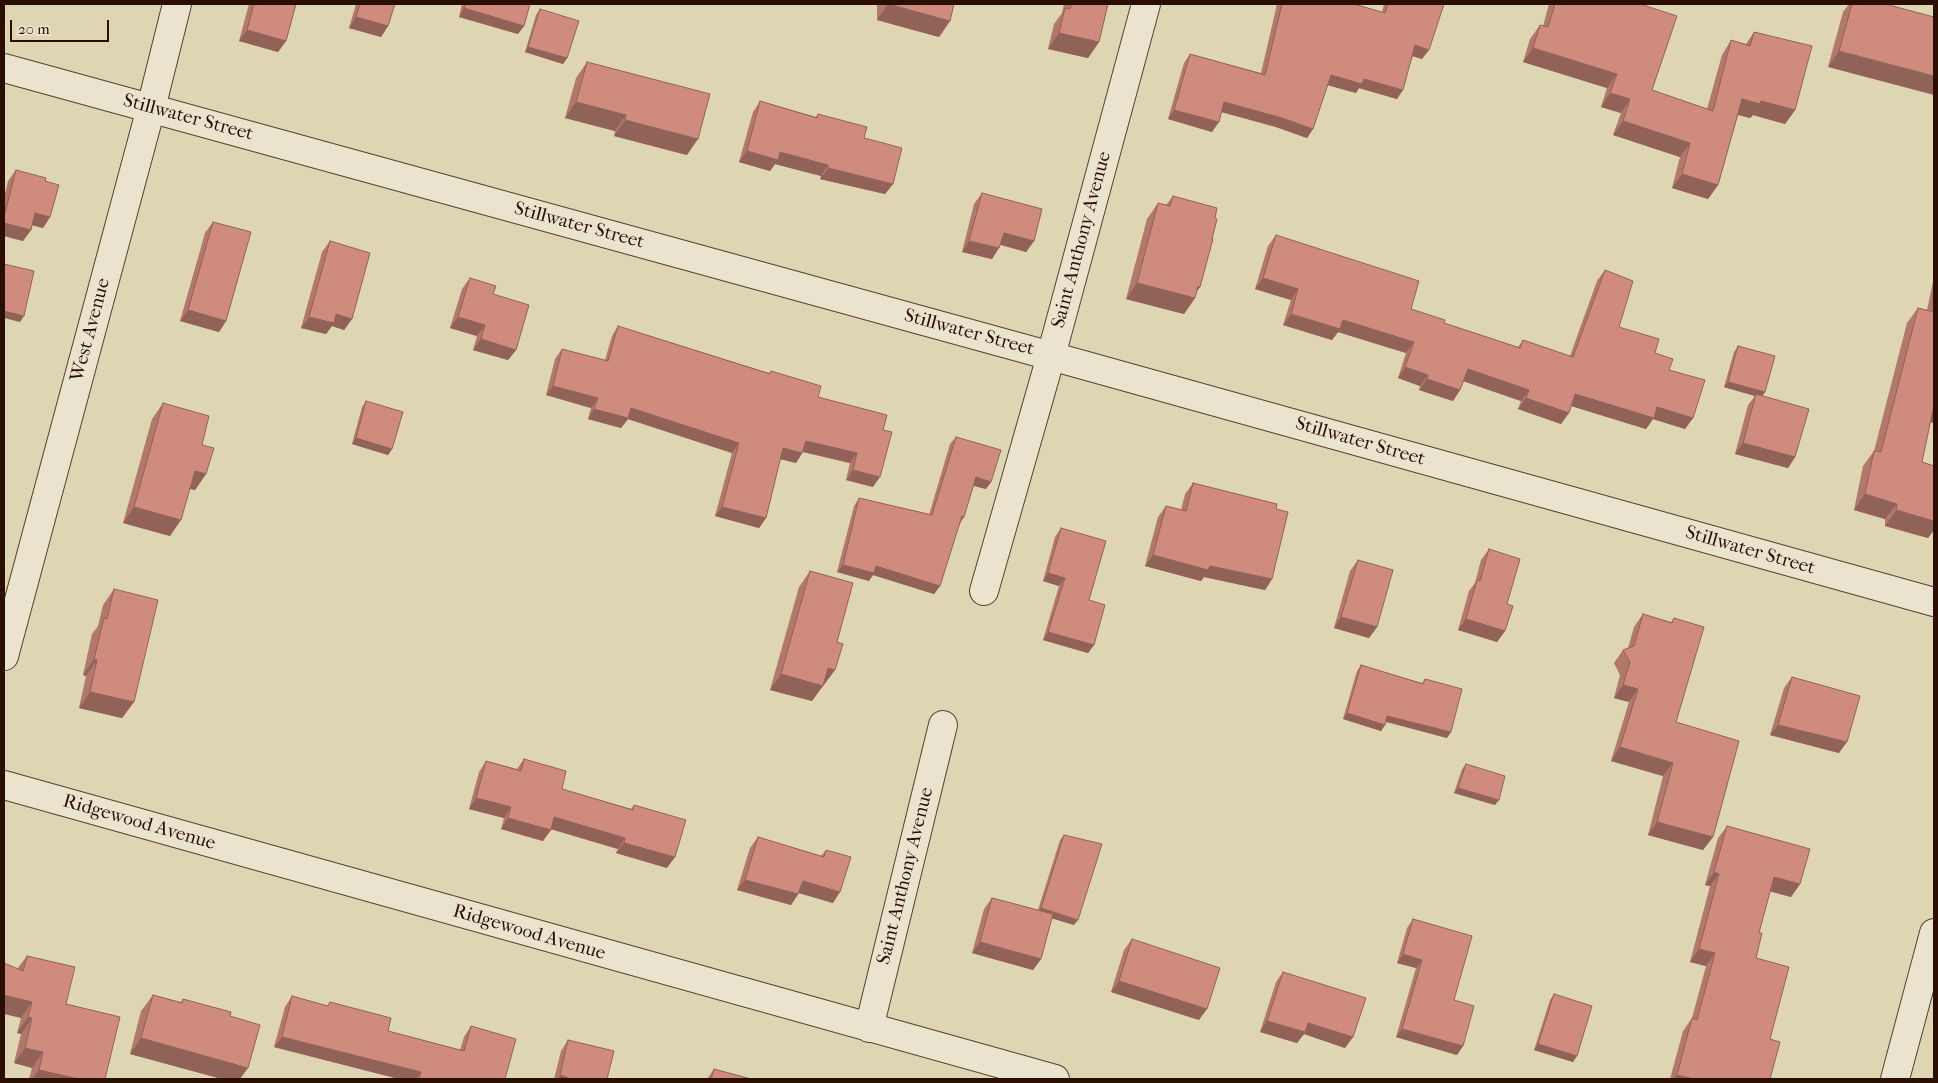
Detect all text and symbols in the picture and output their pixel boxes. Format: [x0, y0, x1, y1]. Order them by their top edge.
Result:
scale bar [12, 10, 111, 42]
text: 20 m [18, 20, 50, 38]
street label: Stillwater Street [120, 90, 256, 146]
street label: Saint Anthony Avenue [1047, 149, 1117, 331]
street label: Stillwater Street [511, 198, 647, 254]
street label: West Avenue [66, 276, 116, 384]
street label: Stillwater Street [901, 305, 1037, 361]
street label: Stillwater Street [1293, 413, 1427, 471]
street label: Stillwater Street [1683, 522, 1817, 580]
street label: Saint Anthony Avenue [873, 785, 939, 967]
street label: Ridgewood Avenue [60, 790, 218, 856]
street label: Ridgewood Avenue [450, 900, 608, 966]

